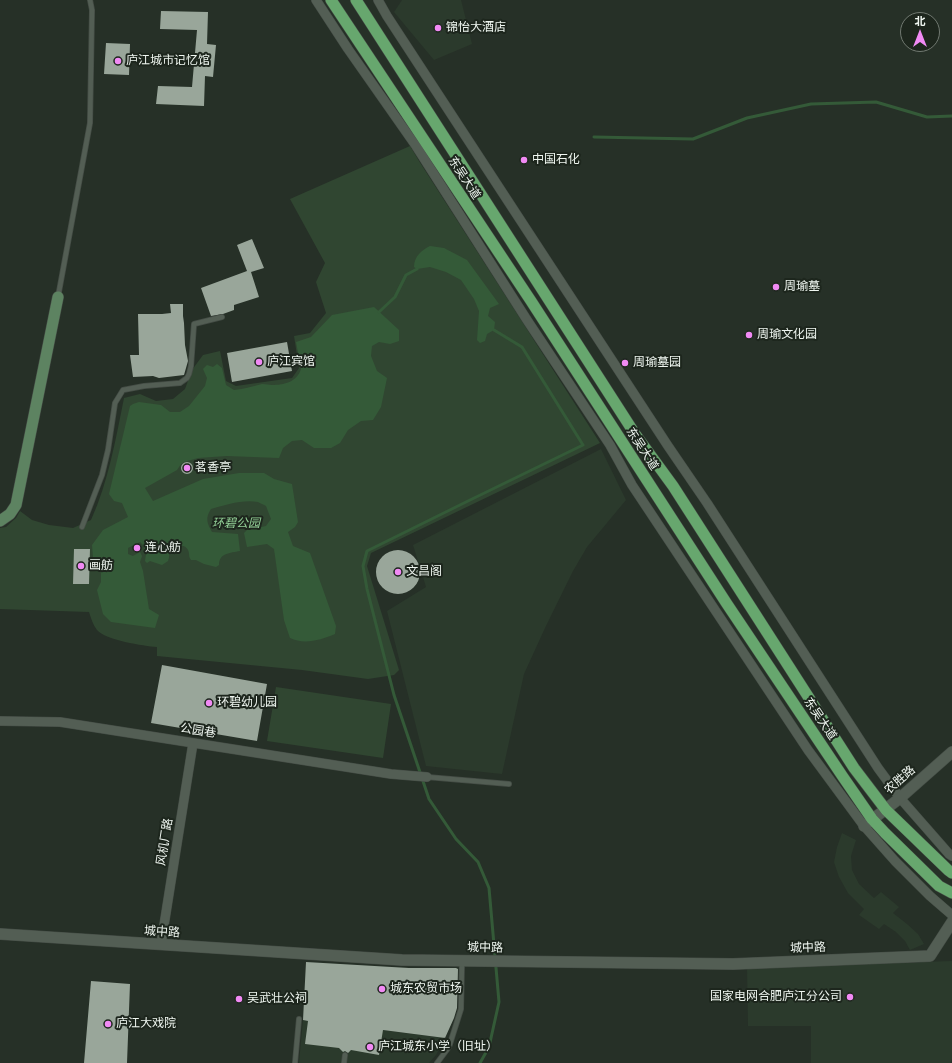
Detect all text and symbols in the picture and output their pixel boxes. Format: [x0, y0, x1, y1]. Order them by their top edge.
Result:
north arrow [900, 12, 940, 52]
text: 北 [915, 14, 926, 28]
place label: 锦怡大酒店 [446, 21, 506, 35]
marker: 锦怡大酒店 [433, 23, 443, 33]
place label: 庐江城市记忆馆 [126, 54, 210, 68]
marker: 庐江城市记忆馆 [113, 56, 123, 66]
place label: 中国石化 [532, 153, 580, 167]
street label: 东吴大道 [445, 154, 483, 202]
marker: 中国石化 [519, 155, 529, 165]
place label: 周瑜墓 [784, 280, 820, 294]
marker: 周瑜墓 [771, 282, 781, 292]
place label: 周瑜文化园 [757, 328, 817, 342]
marker: 周瑜文化园 [744, 330, 754, 340]
place label: 庐江宾馆 [267, 355, 315, 369]
place label: 周瑜墓园 [633, 356, 681, 370]
marker: 庐江宾馆 [254, 357, 264, 367]
marker: 周瑜墓园 [620, 358, 630, 368]
street label: 东吴大道 [623, 425, 661, 473]
place label: 茗香亭 [195, 461, 231, 475]
marker: 茗香亭 [182, 463, 192, 473]
park label: 环碧公园 [212, 517, 260, 531]
place label: 连心舫 [145, 541, 181, 555]
marker: 连心舫 [132, 543, 142, 553]
place label: 画舫 [89, 559, 113, 573]
marker: 画舫 [76, 561, 86, 571]
place label: 文昌阁 [406, 565, 442, 579]
marker: 文昌阁 [393, 567, 403, 577]
street label: 东吴大道 [801, 695, 839, 743]
place label: 环碧幼儿园 [217, 696, 277, 710]
marker: 环碧幼儿园 [204, 698, 214, 708]
street label: 公园巷 [179, 721, 217, 741]
street label: 农胜路 [882, 763, 918, 797]
street label: 风机厂路 [154, 817, 176, 867]
street label: 城中路 [144, 924, 180, 940]
street label: 城中路 [467, 940, 503, 956]
street label: 城中路 [790, 940, 826, 956]
place label: 城东农贸市场 [390, 982, 462, 996]
marker: 城东农贸市场 [377, 984, 387, 994]
place label: 国家电网合肥庐江分公司 [710, 990, 842, 1004]
place label: 吴武壮公祠 [247, 992, 307, 1006]
marker: 国家电网合肥庐江分公司 [845, 992, 855, 1002]
marker: 吴武壮公祠 [234, 994, 244, 1004]
place label: 庐江大戏院 [116, 1017, 176, 1031]
marker: 庐江大戏院 [103, 1019, 113, 1029]
place label: 庐江城东小学（旧址） [378, 1040, 498, 1054]
marker: 庐江城东小学（旧址） [365, 1042, 375, 1052]

